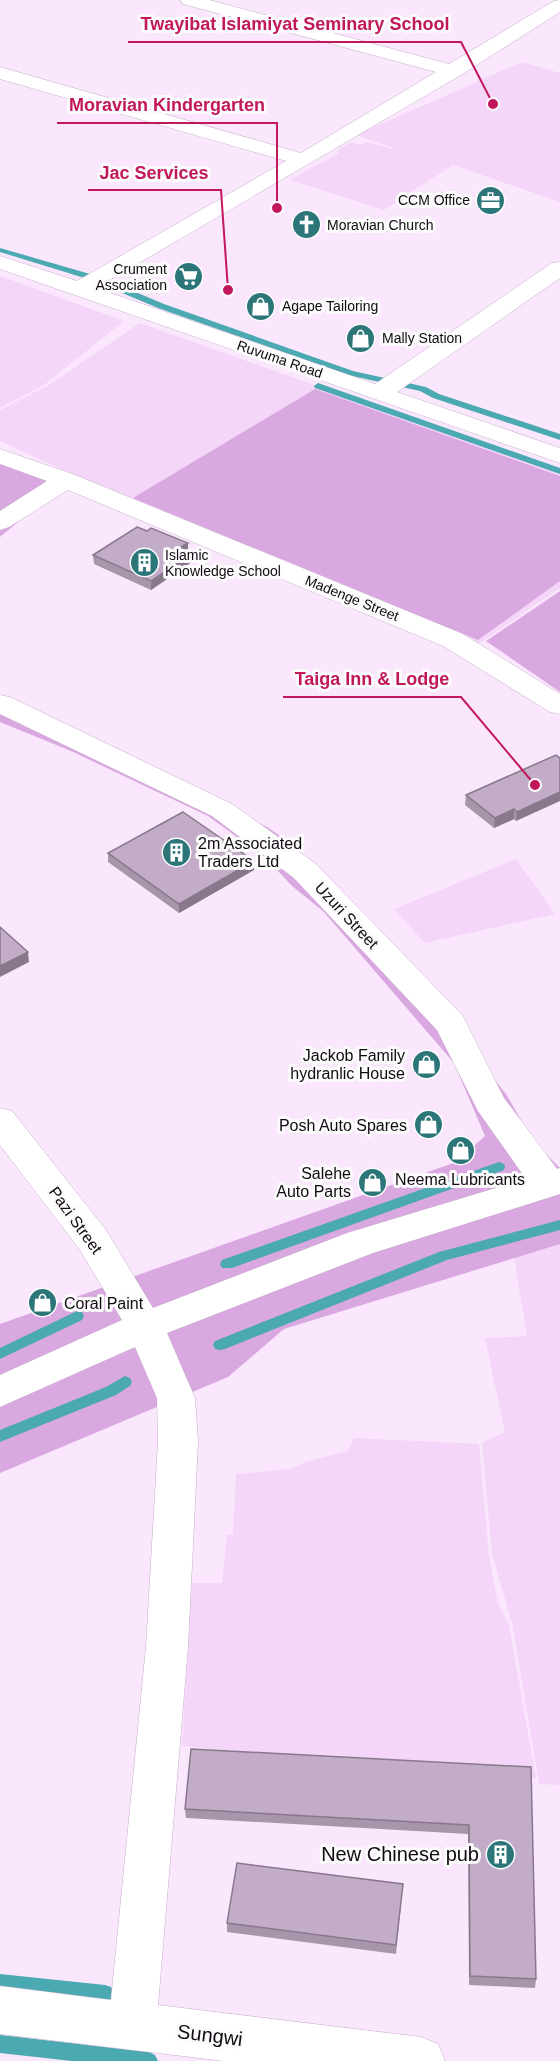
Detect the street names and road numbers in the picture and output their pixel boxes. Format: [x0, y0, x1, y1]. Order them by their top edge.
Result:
street label: Ruvuma Road [235, 337, 325, 381]
street label: Madenge Street [303, 572, 401, 624]
street label: Uzuri Street [312, 879, 382, 952]
street label: Pazi Street [46, 1184, 106, 1257]
street label: Sungwi [176, 2020, 244, 2050]

